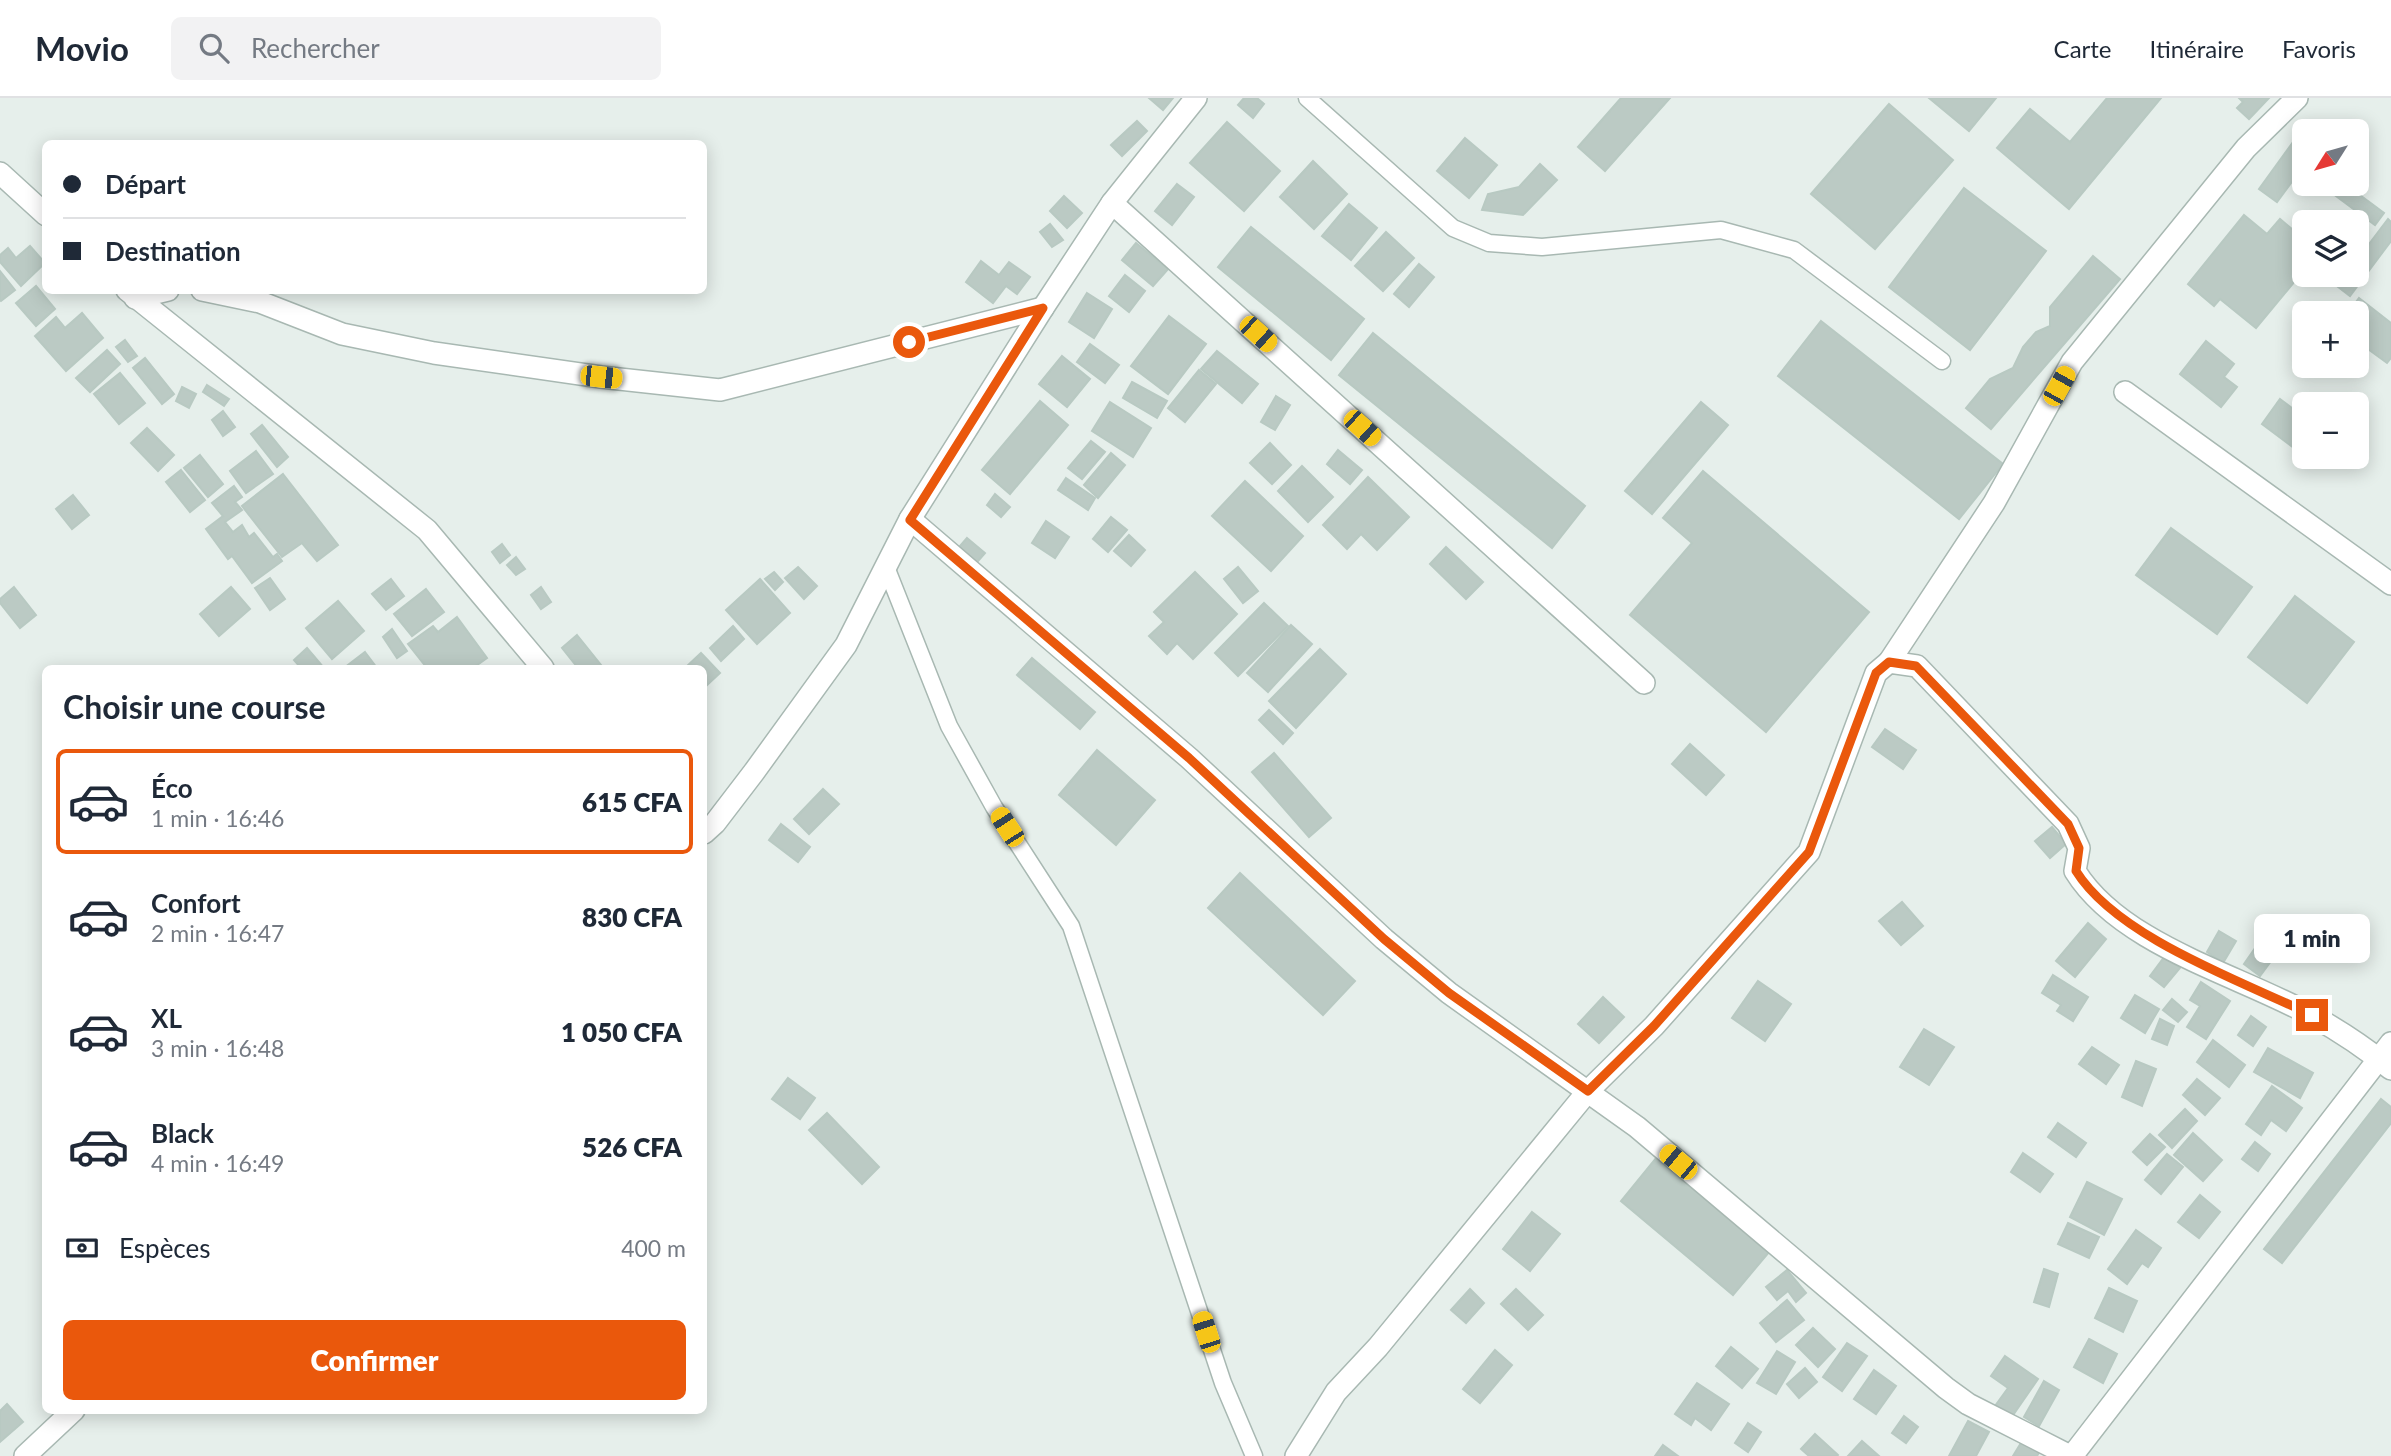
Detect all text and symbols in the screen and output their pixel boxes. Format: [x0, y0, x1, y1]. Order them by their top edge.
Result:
search box [171, 17, 661, 80]
text: Movio [35, 28, 129, 68]
icon: search [195, 29, 233, 67]
text: Rechercher [251, 32, 380, 64]
text: Carte [2054, 34, 2112, 63]
text: Itinéraire [2150, 34, 2244, 63]
text: Favoris [2282, 34, 2356, 63]
north arrow [2292, 119, 2370, 196]
map controls [2292, 119, 2369, 469]
text: Départ [105, 168, 186, 200]
button: layers [2292, 210, 2369, 287]
text: Destination [105, 235, 241, 267]
button: + [2292, 301, 2369, 378]
car [1236, 312, 1281, 356]
route start [893, 326, 925, 358]
car [2040, 363, 2079, 409]
car [580, 364, 623, 390]
button: − [2292, 392, 2369, 469]
car [1340, 406, 1385, 450]
text: Choisir une course [63, 687, 326, 726]
icon: car [67, 770, 130, 833]
text: Éco [151, 772, 193, 804]
text: 615 CFA [582, 786, 682, 818]
text: 1 min · 16:46 [151, 804, 284, 832]
car [987, 804, 1028, 850]
icon: car [67, 885, 130, 948]
text: Confort [151, 887, 241, 919]
text: 830 CFA [582, 901, 682, 933]
callout: 1 min [2254, 914, 2370, 962]
text: 2 min · 16:47 [151, 919, 284, 947]
text: 1 min [2283, 924, 2341, 952]
route end [2296, 999, 2328, 1031]
icon: car [67, 1000, 130, 1063]
text: XL [151, 1002, 182, 1034]
text: 1 050 CFA [561, 1016, 682, 1048]
text: 3 min · 16:48 [151, 1034, 284, 1062]
icon: car [67, 1115, 130, 1178]
text: Black [151, 1117, 214, 1149]
text: 526 CFA [582, 1131, 682, 1163]
car [1656, 1140, 1701, 1184]
text: 4 min · 16:49 [151, 1149, 284, 1177]
icon: cash [63, 1229, 101, 1267]
text: Espèces [119, 1232, 211, 1264]
text: 400 m [621, 1234, 686, 1262]
car [1190, 1309, 1223, 1355]
button: Confirmer [63, 1320, 686, 1400]

